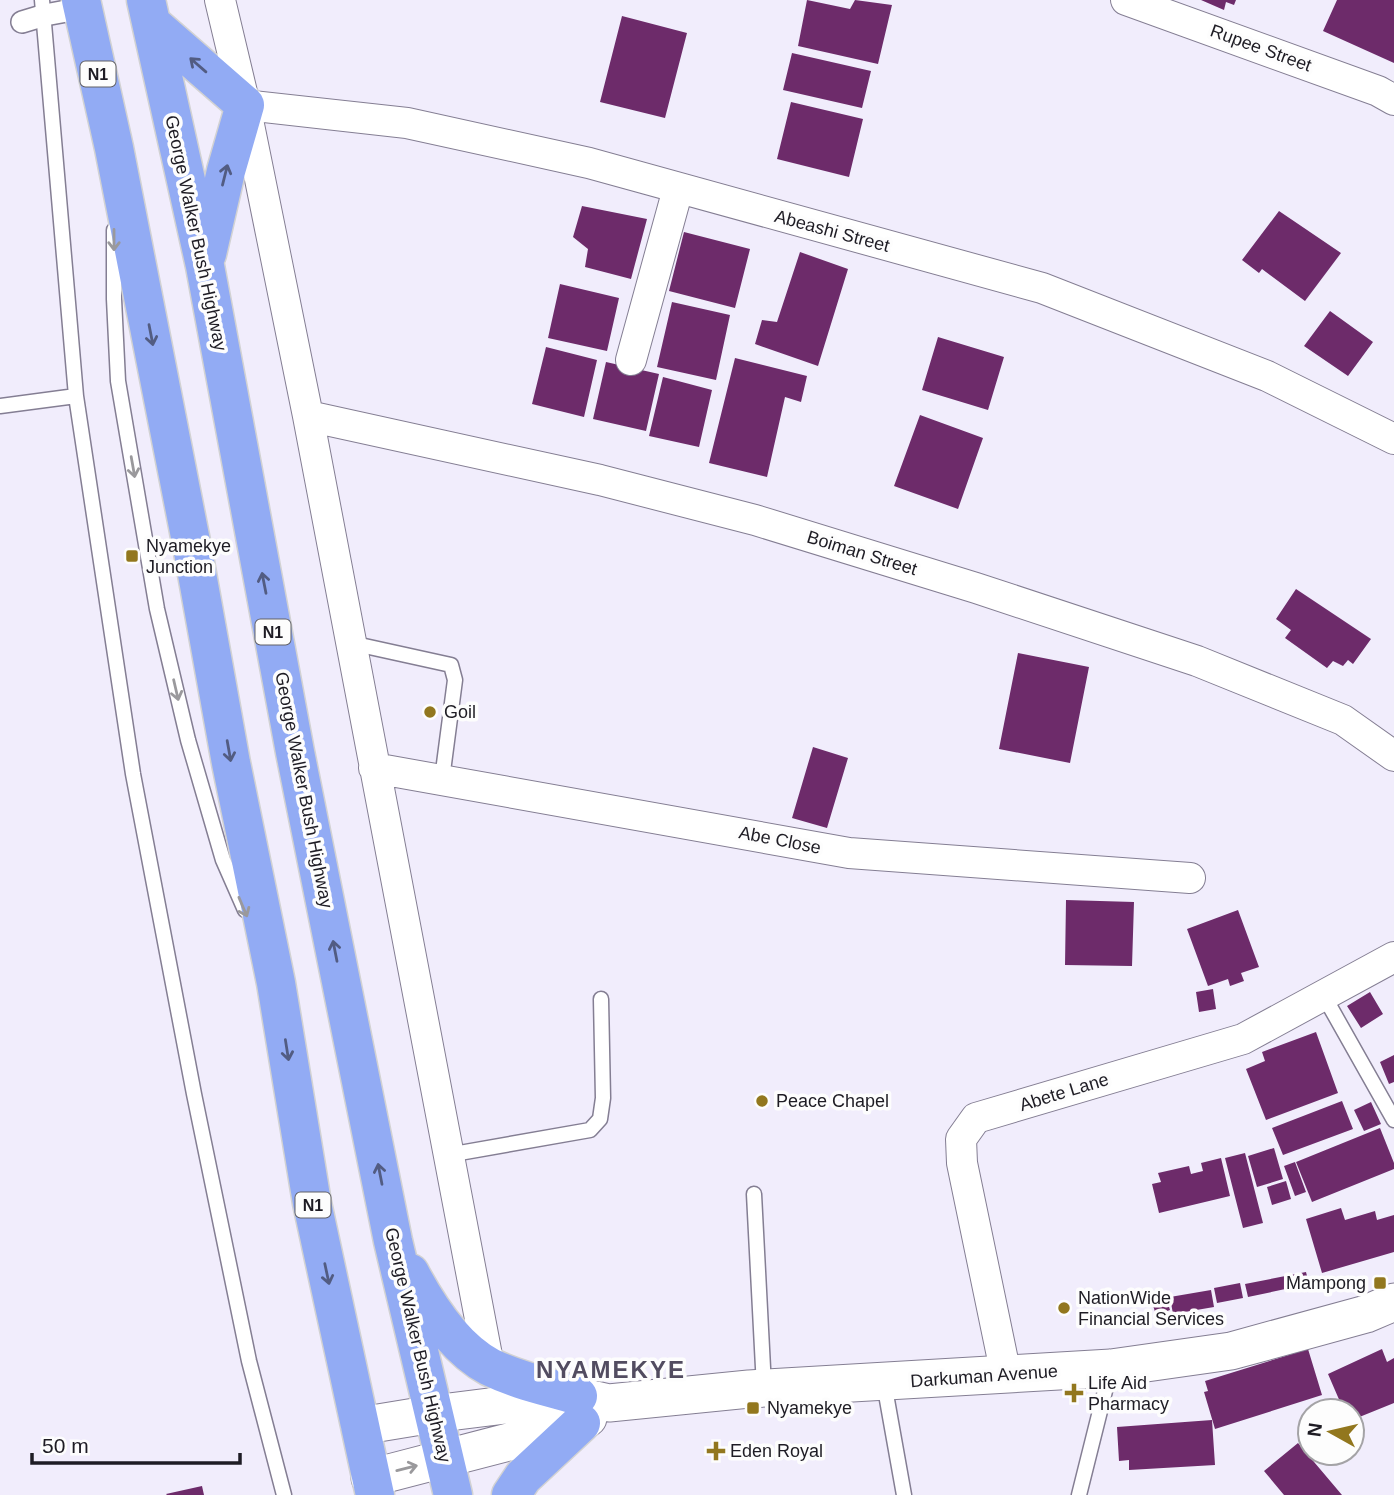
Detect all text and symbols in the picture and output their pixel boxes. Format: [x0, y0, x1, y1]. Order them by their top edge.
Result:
street label: Rupee Street [1208, 20, 1314, 76]
one-way arrow [190, 56, 207, 73]
road number: N1 [80, 61, 116, 86]
street label: George Walker Bush Highway [161, 113, 231, 353]
one-way arrow [219, 164, 232, 187]
street label: Abeashi Street [772, 206, 892, 256]
one-way arrow [107, 229, 121, 252]
one-way arrow [144, 323, 158, 346]
one-way arrow [127, 455, 140, 477]
street label: Boiman Street [805, 527, 919, 579]
place label: Nyamekye Junction [146, 536, 231, 577]
marker: Nyamekye Junction [124, 548, 140, 564]
one-way arrow [257, 573, 270, 595]
road number: N1 [256, 620, 290, 645]
street label: George Walker Bush Highway [271, 670, 337, 910]
one-way arrow [170, 678, 183, 701]
place label: Goil [444, 702, 476, 722]
marker: Goil [422, 704, 438, 720]
one-way arrow [223, 739, 236, 762]
street label: Abe Close [737, 822, 823, 858]
one-way arrow [238, 895, 251, 917]
one-way arrow [328, 940, 342, 963]
one-way arrow [281, 1038, 294, 1061]
street label: Abete Lane [1017, 1069, 1111, 1115]
place label: Peace Chapel [776, 1091, 889, 1111]
marker: Peace Chapel [754, 1093, 770, 1109]
one-way arrow [373, 1163, 386, 1186]
road number: N1 [296, 1192, 330, 1218]
street label: George Walker Bush Highway [381, 1226, 455, 1464]
one-way arrow [321, 1262, 335, 1285]
place label: Mampong [1286, 1273, 1366, 1293]
marker: Mampong [1372, 1275, 1388, 1291]
place label: NationWide Financial Services [1078, 1288, 1224, 1329]
marker: NationWide Financial Services [1056, 1300, 1072, 1316]
district label: NYAMEKYE [536, 1356, 686, 1383]
street label: Darkuman Avenue [910, 1361, 1058, 1391]
place label: Life Aid Pharmacy [1088, 1373, 1169, 1414]
marker: Life Aid Pharmacy [1066, 1385, 1082, 1401]
north arrow [1296, 1397, 1366, 1467]
place label: Nyamekye [767, 1398, 852, 1418]
marker: Nyamekye [745, 1400, 761, 1416]
text: N [1303, 1421, 1326, 1438]
scale bar [32, 1422, 240, 1466]
text: 50 m [42, 1434, 89, 1457]
place label: Eden Royal [730, 1441, 823, 1461]
marker: Eden Royal [708, 1443, 724, 1459]
one-way arrow [396, 1461, 418, 1474]

